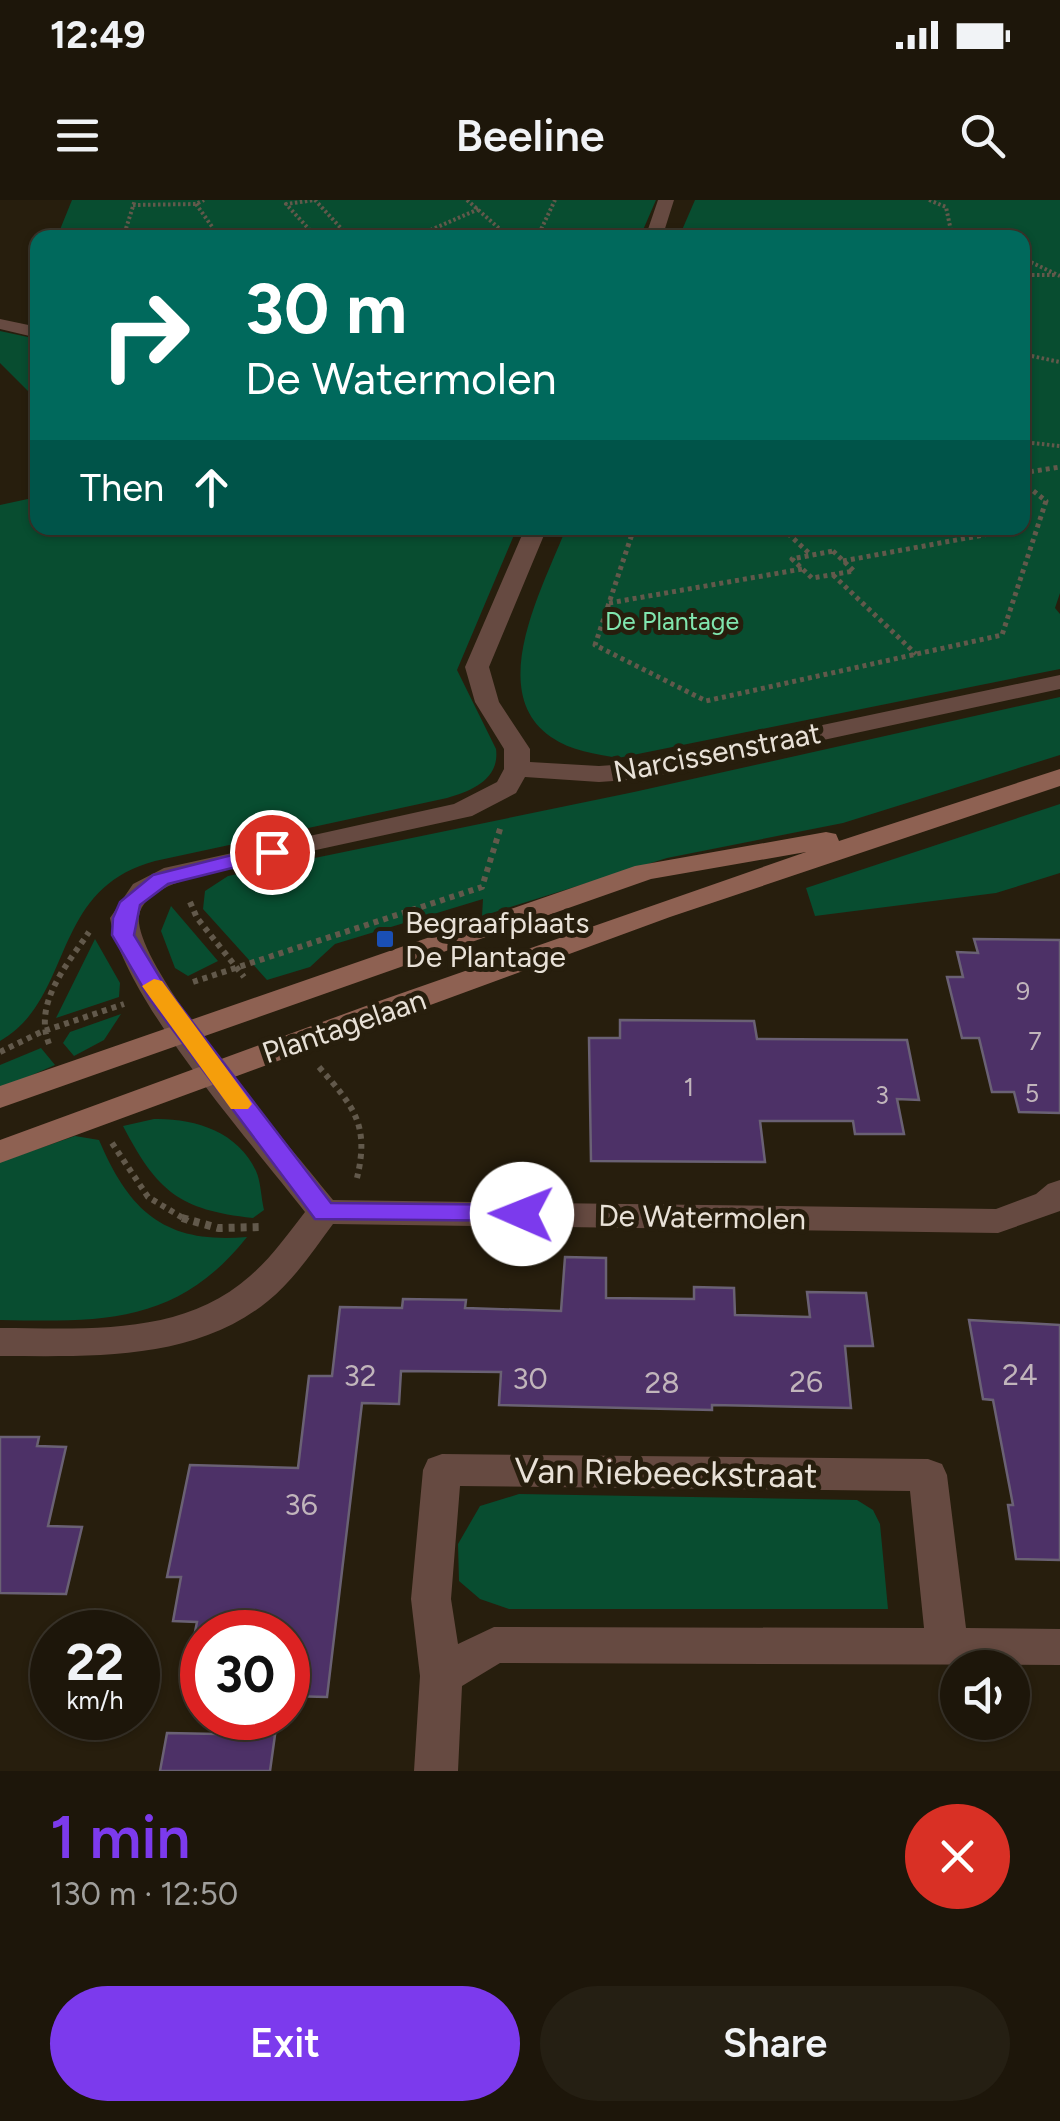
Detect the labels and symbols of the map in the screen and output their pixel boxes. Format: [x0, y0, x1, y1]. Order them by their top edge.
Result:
park label: De Plantage [605, 606, 739, 636]
street label: Narcissenstraat [610, 714, 824, 790]
pin [230, 810, 315, 895]
place label: Begraafplaats De Plantage [405, 904, 589, 975]
marker: Begraafplaats De Plantage [374, 928, 396, 950]
house number: 9 [1016, 976, 1030, 1006]
street label: Plantagelaan [257, 981, 431, 1071]
house number: 7 [1028, 1026, 1042, 1056]
house number: 1 [684, 1072, 694, 1102]
house number: 5 [1025, 1078, 1039, 1108]
house number: 3 [875, 1080, 889, 1110]
position arrow [470, 1162, 574, 1266]
street label: De Watermolen [598, 1197, 806, 1237]
house number: 24 [1002, 1356, 1038, 1393]
house number: 32 [343, 1357, 377, 1394]
house number: 30 [512, 1360, 548, 1397]
house number: 26 [789, 1363, 823, 1400]
house number: 28 [644, 1364, 680, 1401]
street label: Van Riebeeckstraat [514, 1449, 818, 1497]
house number: 36 [284, 1486, 318, 1523]
speed limit sign: 30 [180, 1610, 310, 1740]

